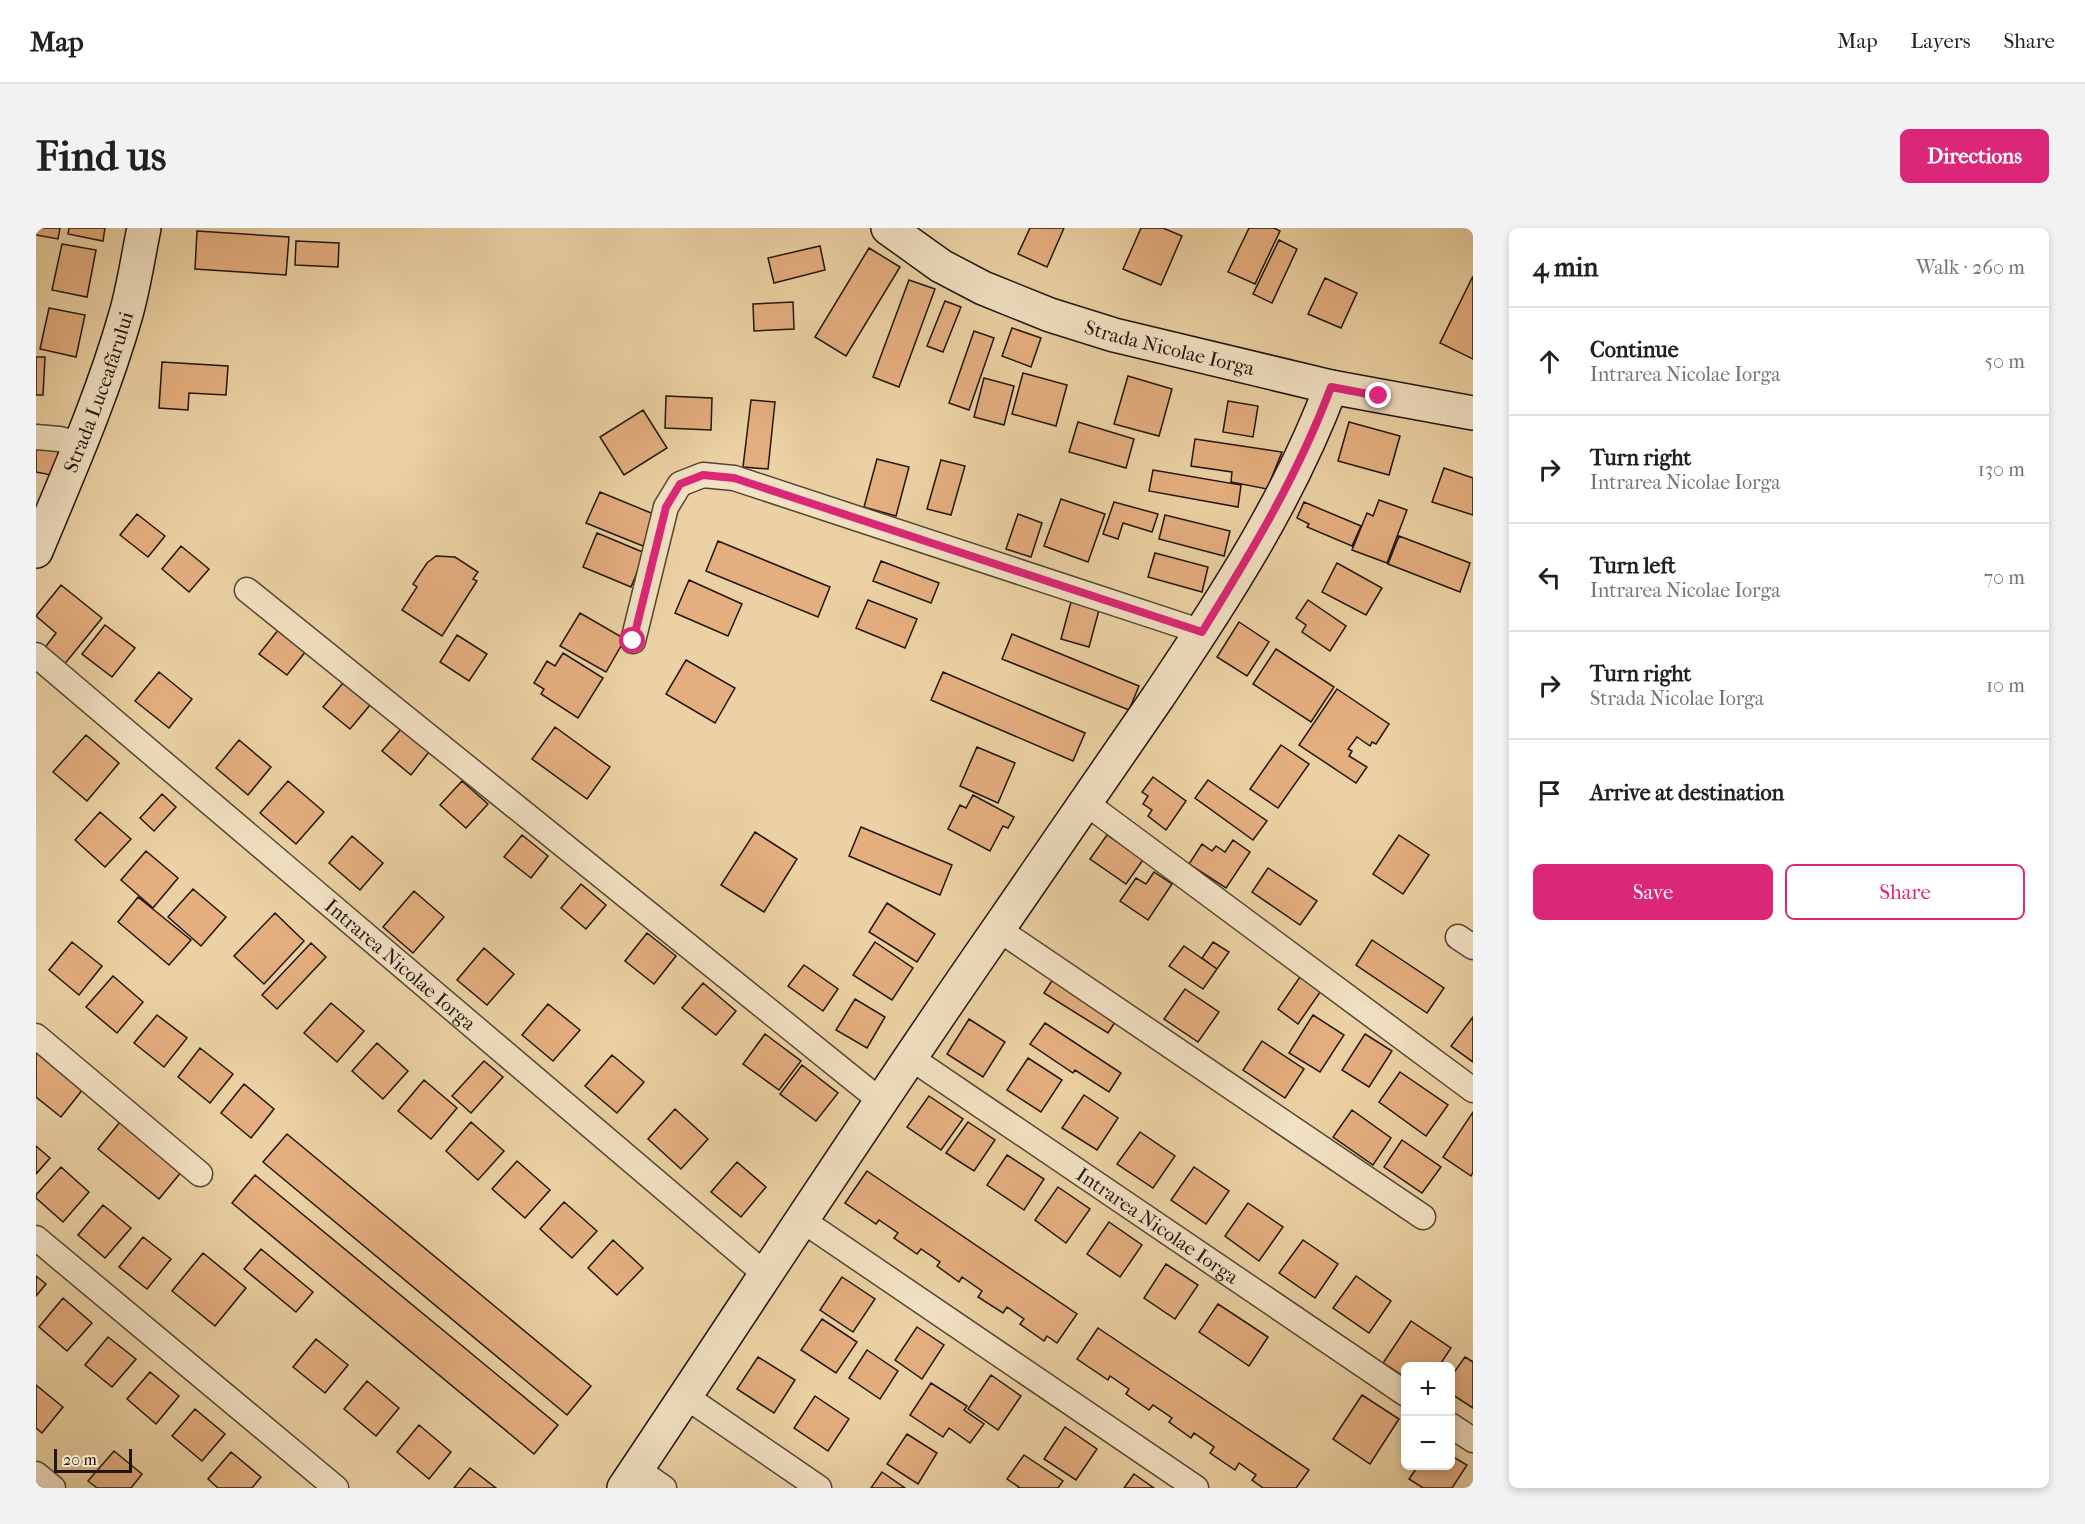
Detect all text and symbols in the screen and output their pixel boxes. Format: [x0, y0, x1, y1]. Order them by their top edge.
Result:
text: Map [30, 25, 84, 58]
text: Map [1837, 29, 1878, 53]
text: Layers [1911, 29, 1970, 53]
text: Share [2003, 29, 2055, 53]
button: Directions [1900, 129, 2049, 183]
text: Find us [36, 132, 166, 181]
text: 4 min [1533, 252, 1598, 283]
text: Walk · 260 m [1916, 256, 2025, 279]
street label: Strada Luceafărului [59, 309, 138, 476]
street label: Strada Nicolae Iorga [1082, 316, 1258, 380]
text: Continue [1590, 337, 1679, 363]
icon: ahead [1533, 345, 1566, 378]
text: 50 m [1984, 350, 2025, 373]
text: Intrarea Nicolae Iorga [1590, 363, 1780, 386]
route end [1365, 382, 1391, 408]
text: Turn right [1590, 445, 1691, 471]
icon: right [1533, 453, 1566, 486]
text: 130 m [1978, 458, 2025, 481]
text: Intrarea Nicolae Iorga [1590, 471, 1780, 494]
text: Turn left [1590, 553, 1676, 579]
icon: left [1533, 561, 1566, 594]
text: 70 m [1983, 566, 2025, 589]
text: Intrarea Nicolae Iorga [1590, 579, 1780, 602]
route start [619, 627, 645, 653]
text: Turn right [1590, 661, 1691, 687]
icon: right [1533, 669, 1566, 702]
text: 10 m [1986, 674, 2025, 697]
text: Strada Nicolae Iorga [1590, 687, 1764, 710]
icon: arrive [1533, 777, 1566, 810]
text: Arrive at destination [1590, 780, 1784, 806]
button: Save [1533, 864, 1773, 920]
button: Share [1785, 864, 2025, 920]
street label: Intrarea Nicolae Iorga [320, 894, 481, 1036]
street label: Intrarea Nicolae Iorga [1072, 1163, 1243, 1289]
map controls [1401, 1362, 1455, 1470]
button: + [1401, 1362, 1455, 1416]
button: − [1401, 1416, 1455, 1470]
scale bar [54, 1446, 132, 1474]
text: 20 m [63, 1450, 97, 1469]

